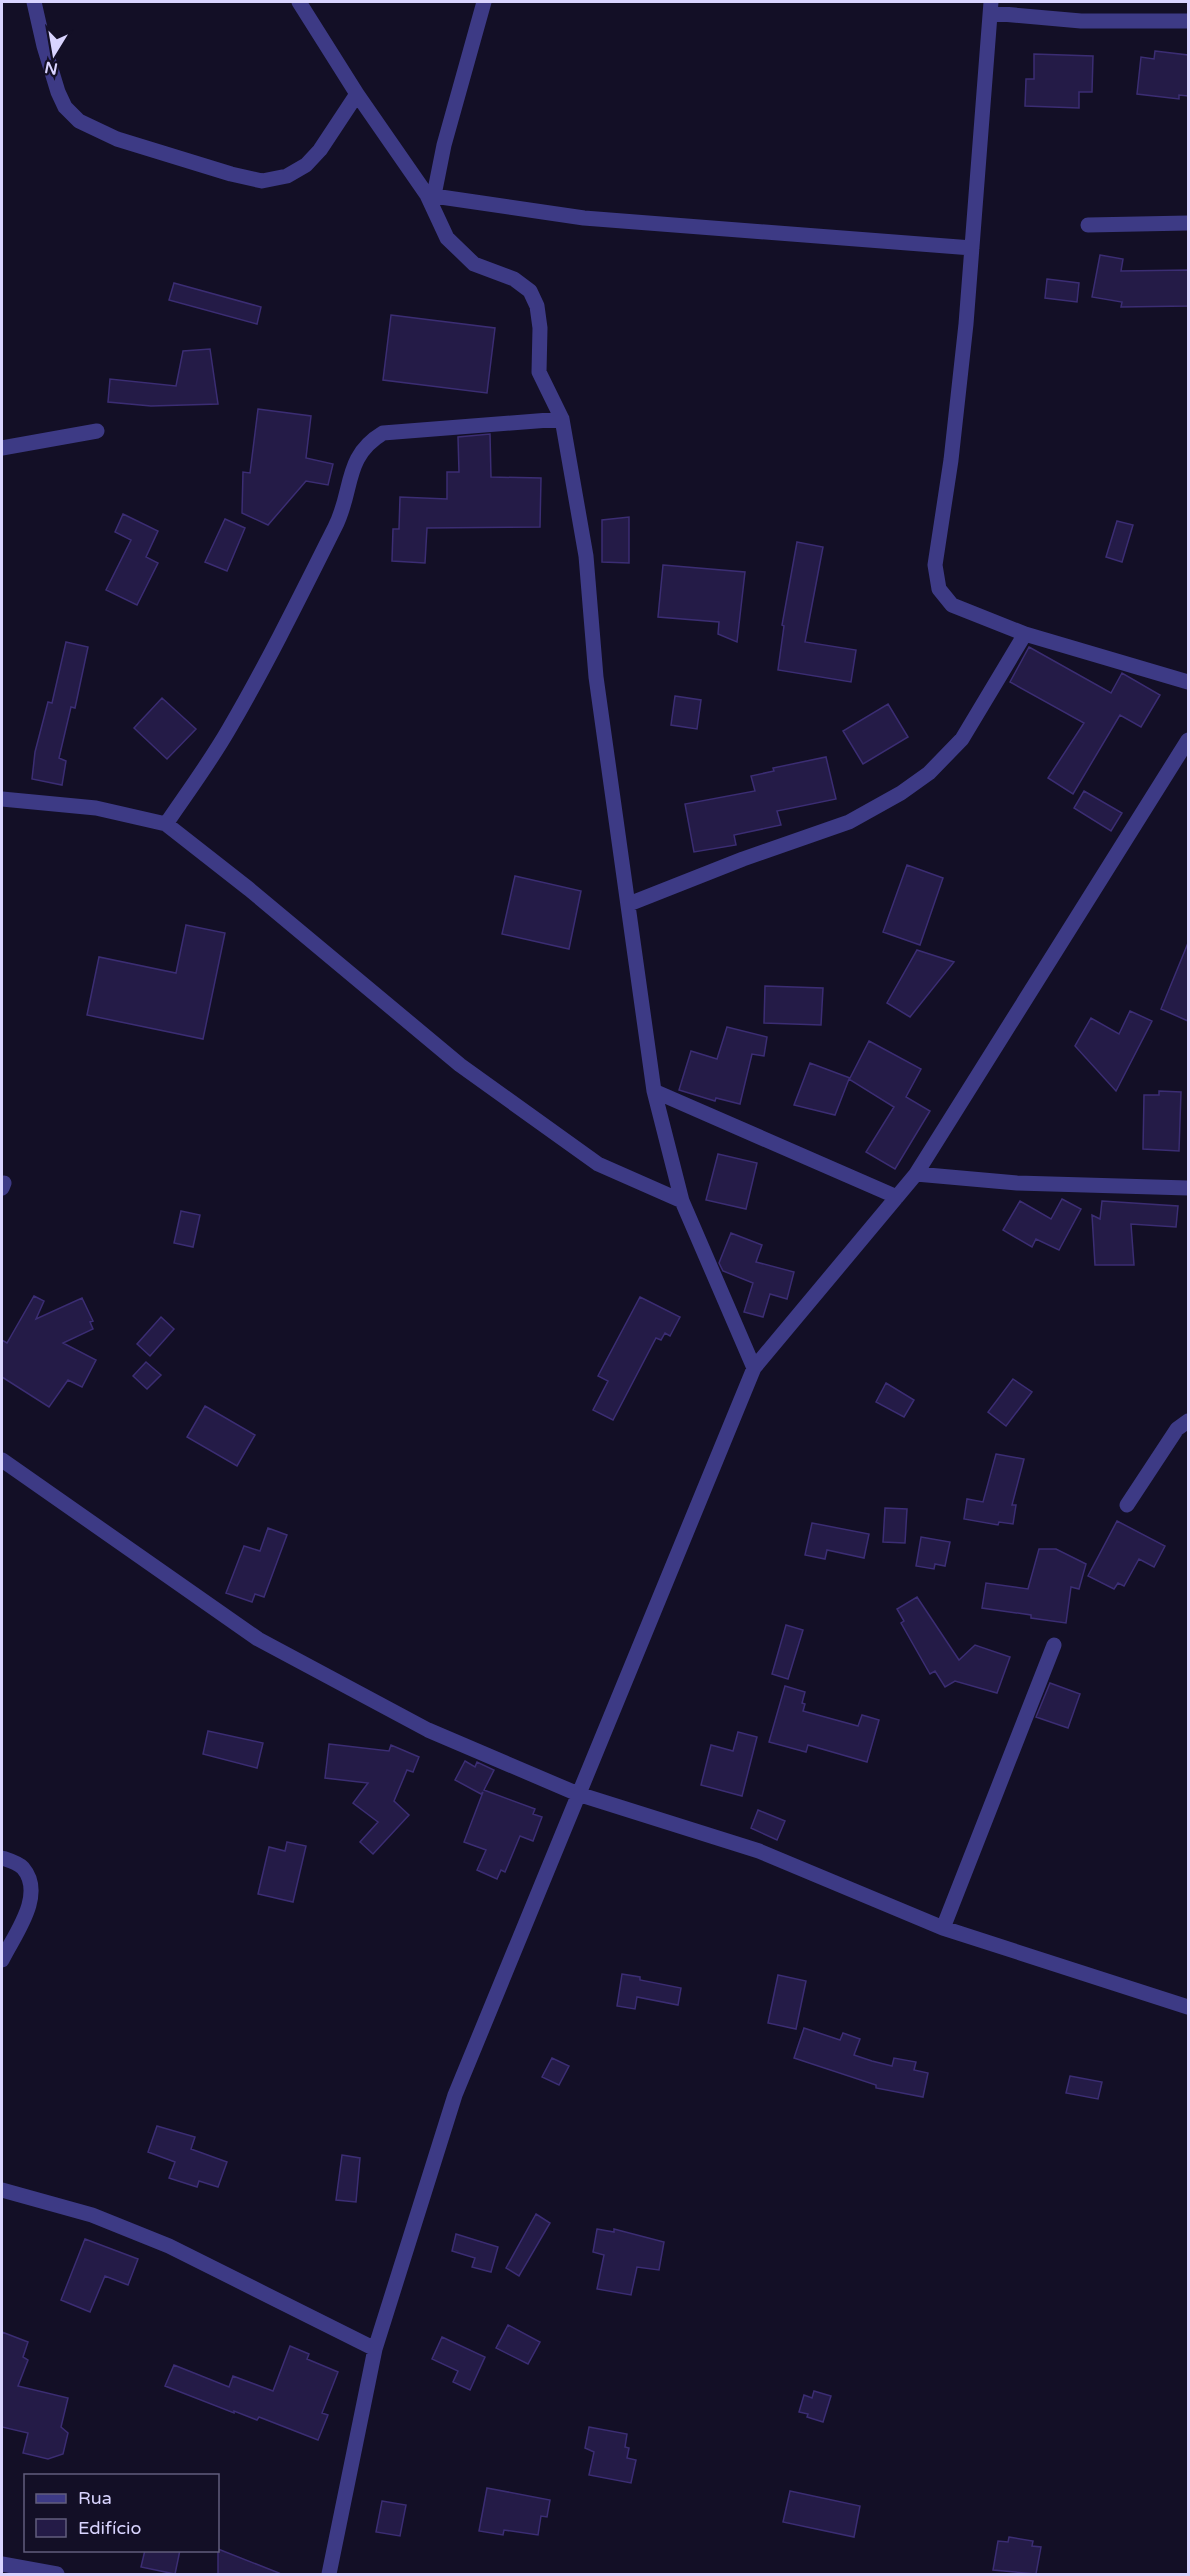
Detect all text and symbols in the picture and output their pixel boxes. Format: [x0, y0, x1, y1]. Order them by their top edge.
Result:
north arrow [24, 24, 84, 84]
text: N [43, 57, 60, 79]
legend [24, 2474, 219, 2552]
text: Rua [78, 2487, 112, 2509]
text: Edifício [78, 2517, 142, 2539]

